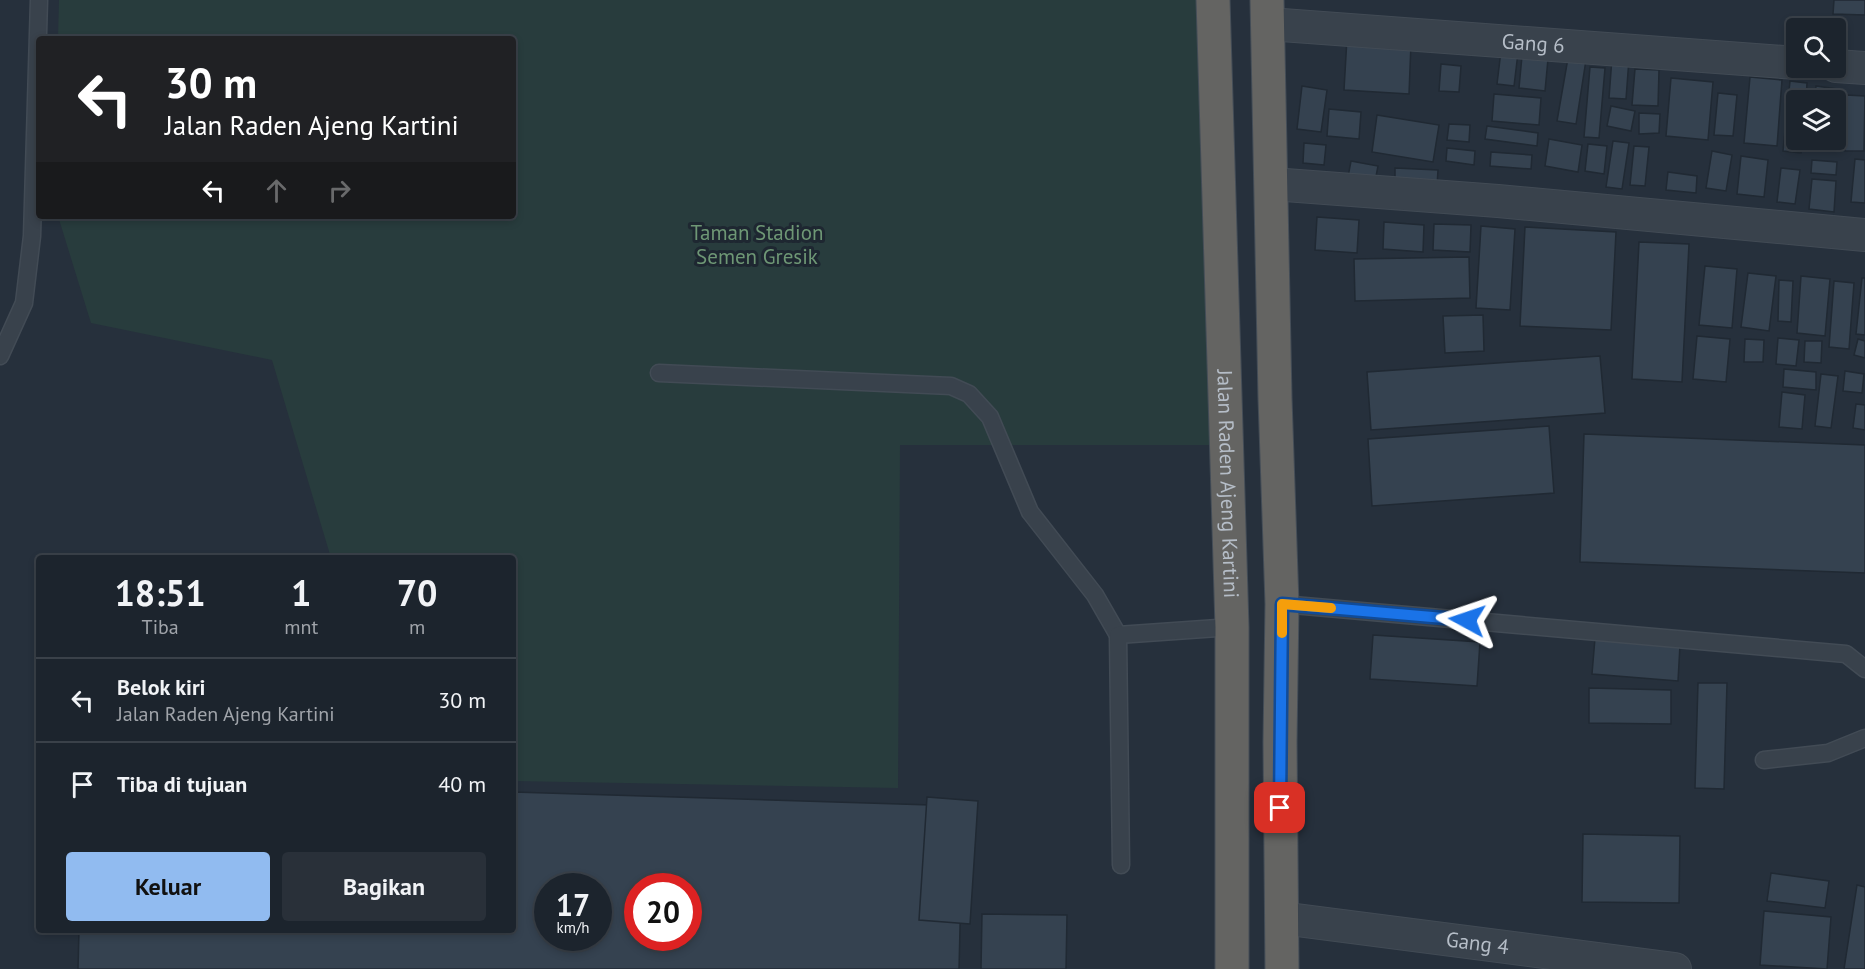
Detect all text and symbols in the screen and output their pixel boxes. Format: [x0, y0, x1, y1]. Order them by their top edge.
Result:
map controls [1786, 18, 1846, 150]
button: search [1786, 18, 1846, 78]
street label: Gang 6 [1501, 27, 1566, 59]
text: 30 m [165, 55, 257, 110]
icon: left [66, 60, 144, 138]
button: layers [1786, 90, 1846, 150]
text: Jalan Raden Ajeng Kartini [165, 108, 459, 142]
icon: left [197, 174, 230, 207]
icon: ahead [260, 174, 293, 207]
icon: right [323, 174, 356, 207]
park label: Taman Stadion Semen Gresik [691, 219, 823, 270]
street label: Jalan Raden Ajeng Kartini [1211, 368, 1245, 598]
text: 18:51 [114, 569, 206, 616]
text: 1 [291, 569, 311, 616]
text: 70 [397, 569, 438, 616]
position arrow [1435, 588, 1499, 652]
text: Tiba [142, 614, 179, 640]
text: mnt [284, 614, 318, 640]
text: m [409, 614, 425, 640]
text: Belok kiri [117, 673, 206, 701]
icon: left [66, 684, 99, 717]
text: 30 m [438, 686, 486, 714]
text: Jalan Raden Ajeng Kartini [117, 701, 335, 727]
icon: arrive [66, 768, 99, 801]
text: Tiba di tujuan [117, 770, 247, 798]
text: 40 m [438, 770, 486, 798]
pin [1254, 782, 1305, 833]
icon: arrive [1263, 791, 1296, 824]
button: Keluar [66, 852, 270, 921]
button: Bagikan [282, 852, 486, 921]
speed limit sign: 20 [624, 873, 702, 951]
text: 17 [556, 885, 590, 924]
text: km/h [557, 918, 589, 937]
street label: Gang 4 [1444, 925, 1510, 960]

